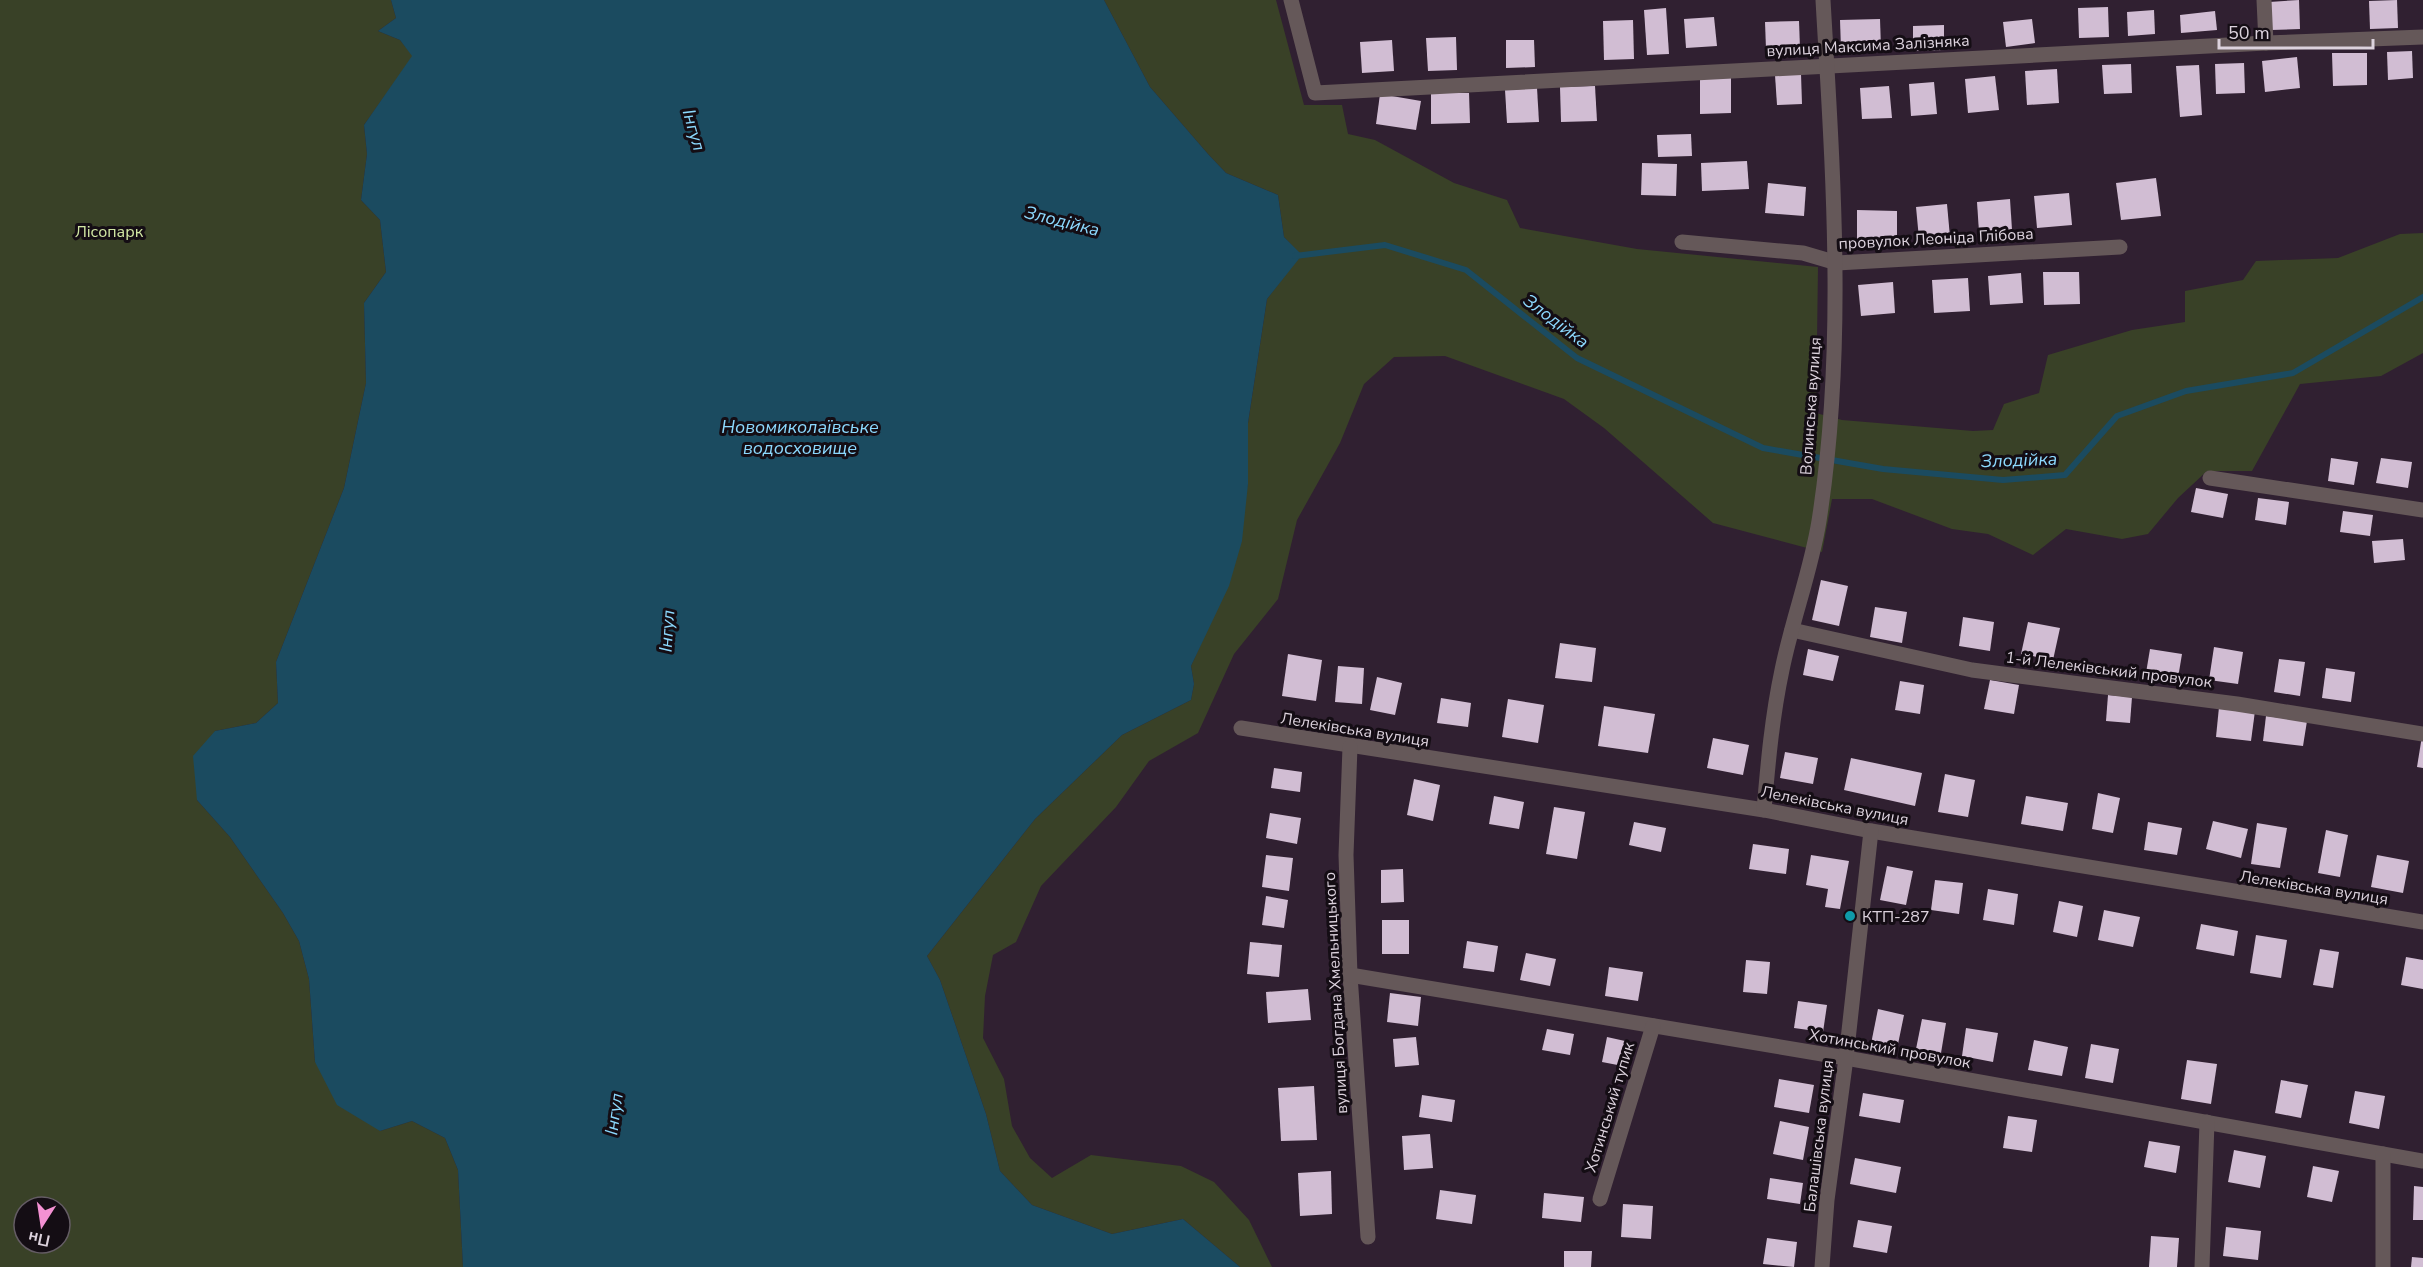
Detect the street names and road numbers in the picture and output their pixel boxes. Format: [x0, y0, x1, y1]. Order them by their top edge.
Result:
street label: вулиця Максима Залізняка [1766, 30, 1970, 62]
street label: провулок Леоніда Глібова [1838, 223, 2034, 255]
street label: Волинська вулиця [1795, 336, 1827, 476]
street label: 1-й Лелеківський провулок [2004, 646, 2214, 694]
street label: Лелеківська вулиця [1279, 707, 1431, 753]
street label: Лелеківська вулиця [1759, 781, 1911, 831]
street label: Лелеківська вулиця [2238, 865, 2390, 911]
street label: вулиця Богдана Хмельницького [1319, 871, 1353, 1114]
street label: Хотинський провулок [1807, 1024, 1973, 1074]
street label: Хотинський тупик [1580, 1039, 1640, 1175]
street label: Балашівська вулиця [1799, 1059, 1839, 1213]

